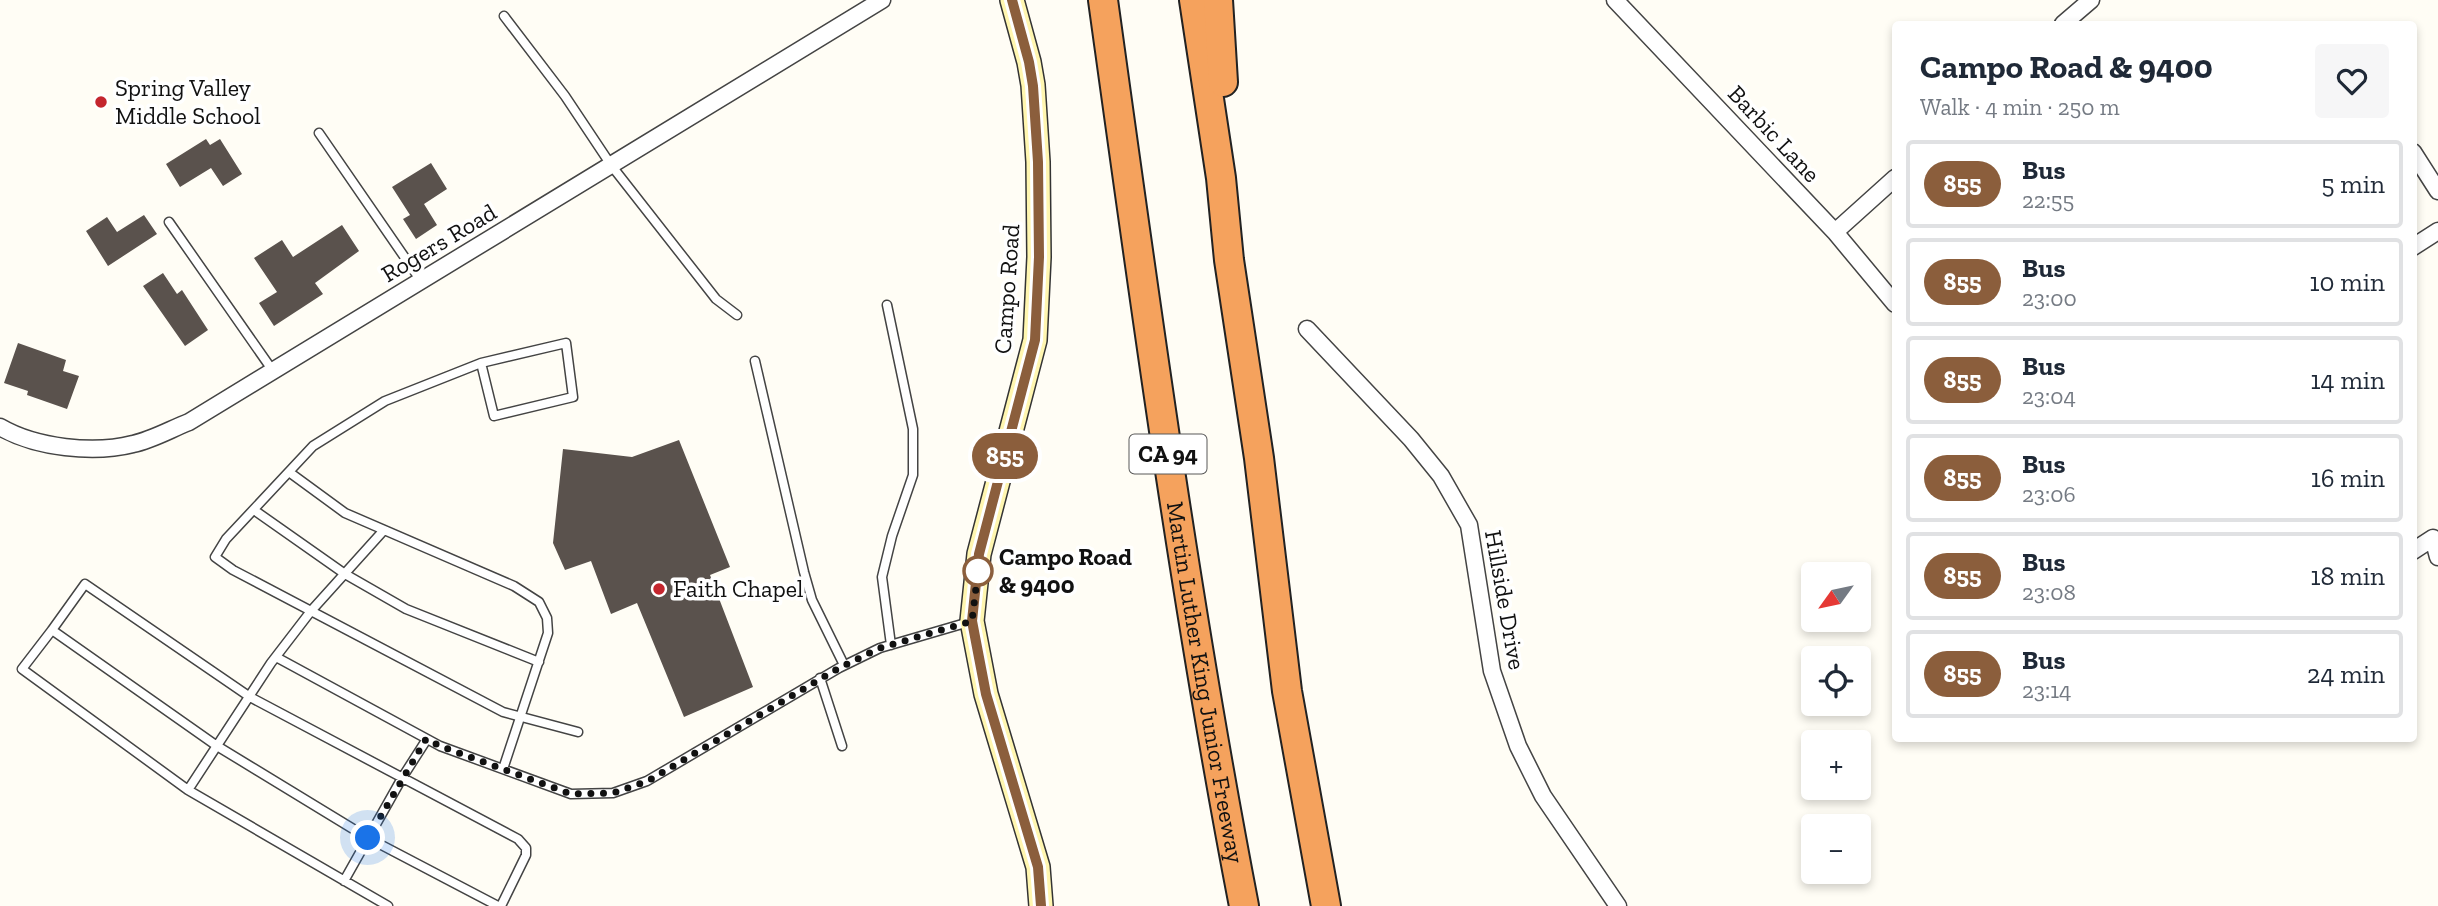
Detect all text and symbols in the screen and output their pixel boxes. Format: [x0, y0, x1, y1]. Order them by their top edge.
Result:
button: heart [2315, 44, 2389, 118]
text: Campo Road & 9400 [1920, 47, 2213, 86]
place label: Spring Valley Middle School [115, 73, 261, 130]
street label: Barbic Lane [1722, 79, 1827, 188]
text: Walk · 4 min · 250 m [1920, 93, 2120, 121]
marker: Spring Valley Middle School [93, 94, 109, 110]
text: Bus [2022, 154, 2065, 186]
text: 5 min [2321, 168, 2385, 200]
text: 855 [1944, 169, 1982, 198]
text: 22:55 [2022, 186, 2074, 214]
street label: Rogers Road [376, 197, 501, 288]
street label: Campo Road [987, 223, 1026, 355]
text: Bus [2022, 252, 2065, 284]
text: 10 min [2309, 266, 2385, 298]
text: 855 [1944, 267, 1982, 296]
text: 23:00 [2022, 284, 2077, 312]
text: Bus [2022, 350, 2065, 382]
text: 14 min [2310, 364, 2385, 396]
text: 855 [1944, 365, 1982, 394]
text: 23:04 [2022, 382, 2076, 410]
line badge: 855 [965, 433, 1045, 479]
road number: CA 94 [1130, 435, 1206, 474]
text: 855 [986, 441, 1024, 470]
text: Bus [2022, 448, 2065, 480]
text: 16 min [2311, 462, 2385, 494]
text: 855 [1944, 463, 1982, 492]
text: 23:06 [2022, 480, 2076, 508]
street label: Martin Luther King Junior Freeway [1161, 499, 1251, 866]
street label: Hillside Drive [1479, 528, 1532, 672]
place label: Campo Road & 9400 [999, 542, 1132, 599]
text: Bus [2022, 546, 2065, 578]
marker: Campo Road & 9400 [963, 556, 993, 586]
text: 18 min [2310, 560, 2385, 592]
text: 855 [1944, 561, 1982, 590]
north arrow [1801, 562, 1871, 632]
map controls [1801, 562, 1871, 884]
place label: Faith Chapel [673, 574, 803, 603]
text: 23:08 [2022, 578, 2076, 606]
marker: Faith Chapel [651, 581, 667, 597]
text: Bus [2022, 644, 2065, 676]
button: locate [1801, 646, 1871, 716]
text: 24 min [2307, 658, 2385, 690]
text: 855 [1944, 659, 1982, 688]
text: 23:14 [2022, 676, 2072, 704]
button: + [1801, 730, 1871, 800]
button: − [1801, 814, 1871, 884]
your location [350, 820, 385, 855]

